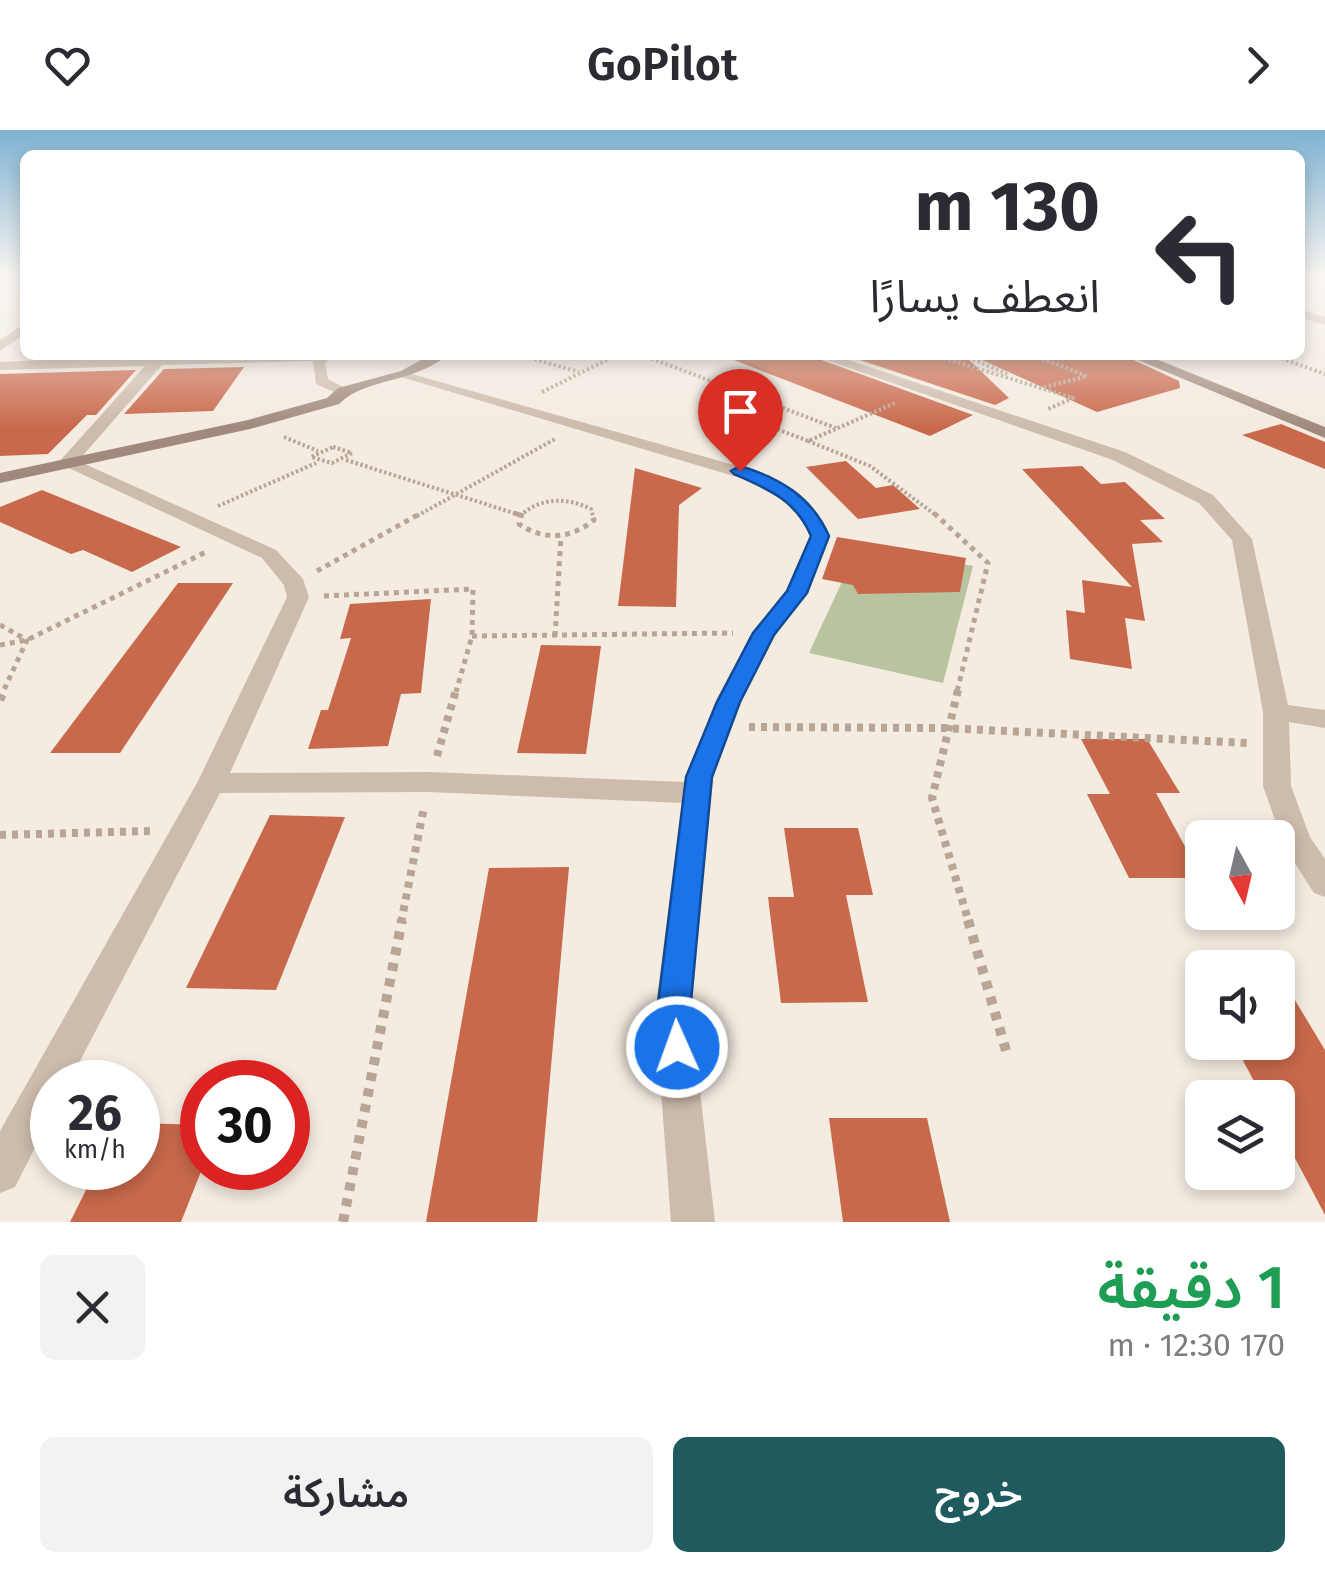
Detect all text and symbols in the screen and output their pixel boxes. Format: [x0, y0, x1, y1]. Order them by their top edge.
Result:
icon: heart [40, 38, 95, 93]
text: GoPilot [587, 38, 738, 92]
icon: forward [1230, 38, 1285, 93]
text: 130 m [914, 165, 1100, 249]
icon: left [1135, 190, 1265, 320]
text: انعطف يسارًا [870, 270, 1100, 324]
pin [698, 369, 783, 472]
icon: arrive [713, 384, 768, 439]
north arrow [1185, 820, 1295, 930]
map controls [1185, 820, 1295, 1190]
button: sound [1185, 950, 1295, 1060]
position arrow [625, 995, 729, 1099]
speed limit sign: 30 [180, 1060, 310, 1190]
button: layers [1185, 1080, 1295, 1190]
text: 26 [68, 1083, 122, 1143]
text: km/h [64, 1135, 126, 1165]
text: 1 دقيقة [1097, 1252, 1285, 1324]
button: close [40, 1255, 145, 1360]
text: 170 m · 12:30 [1107, 1326, 1285, 1364]
button: مشاركة [40, 1437, 653, 1552]
button: خروج [673, 1437, 1285, 1552]

